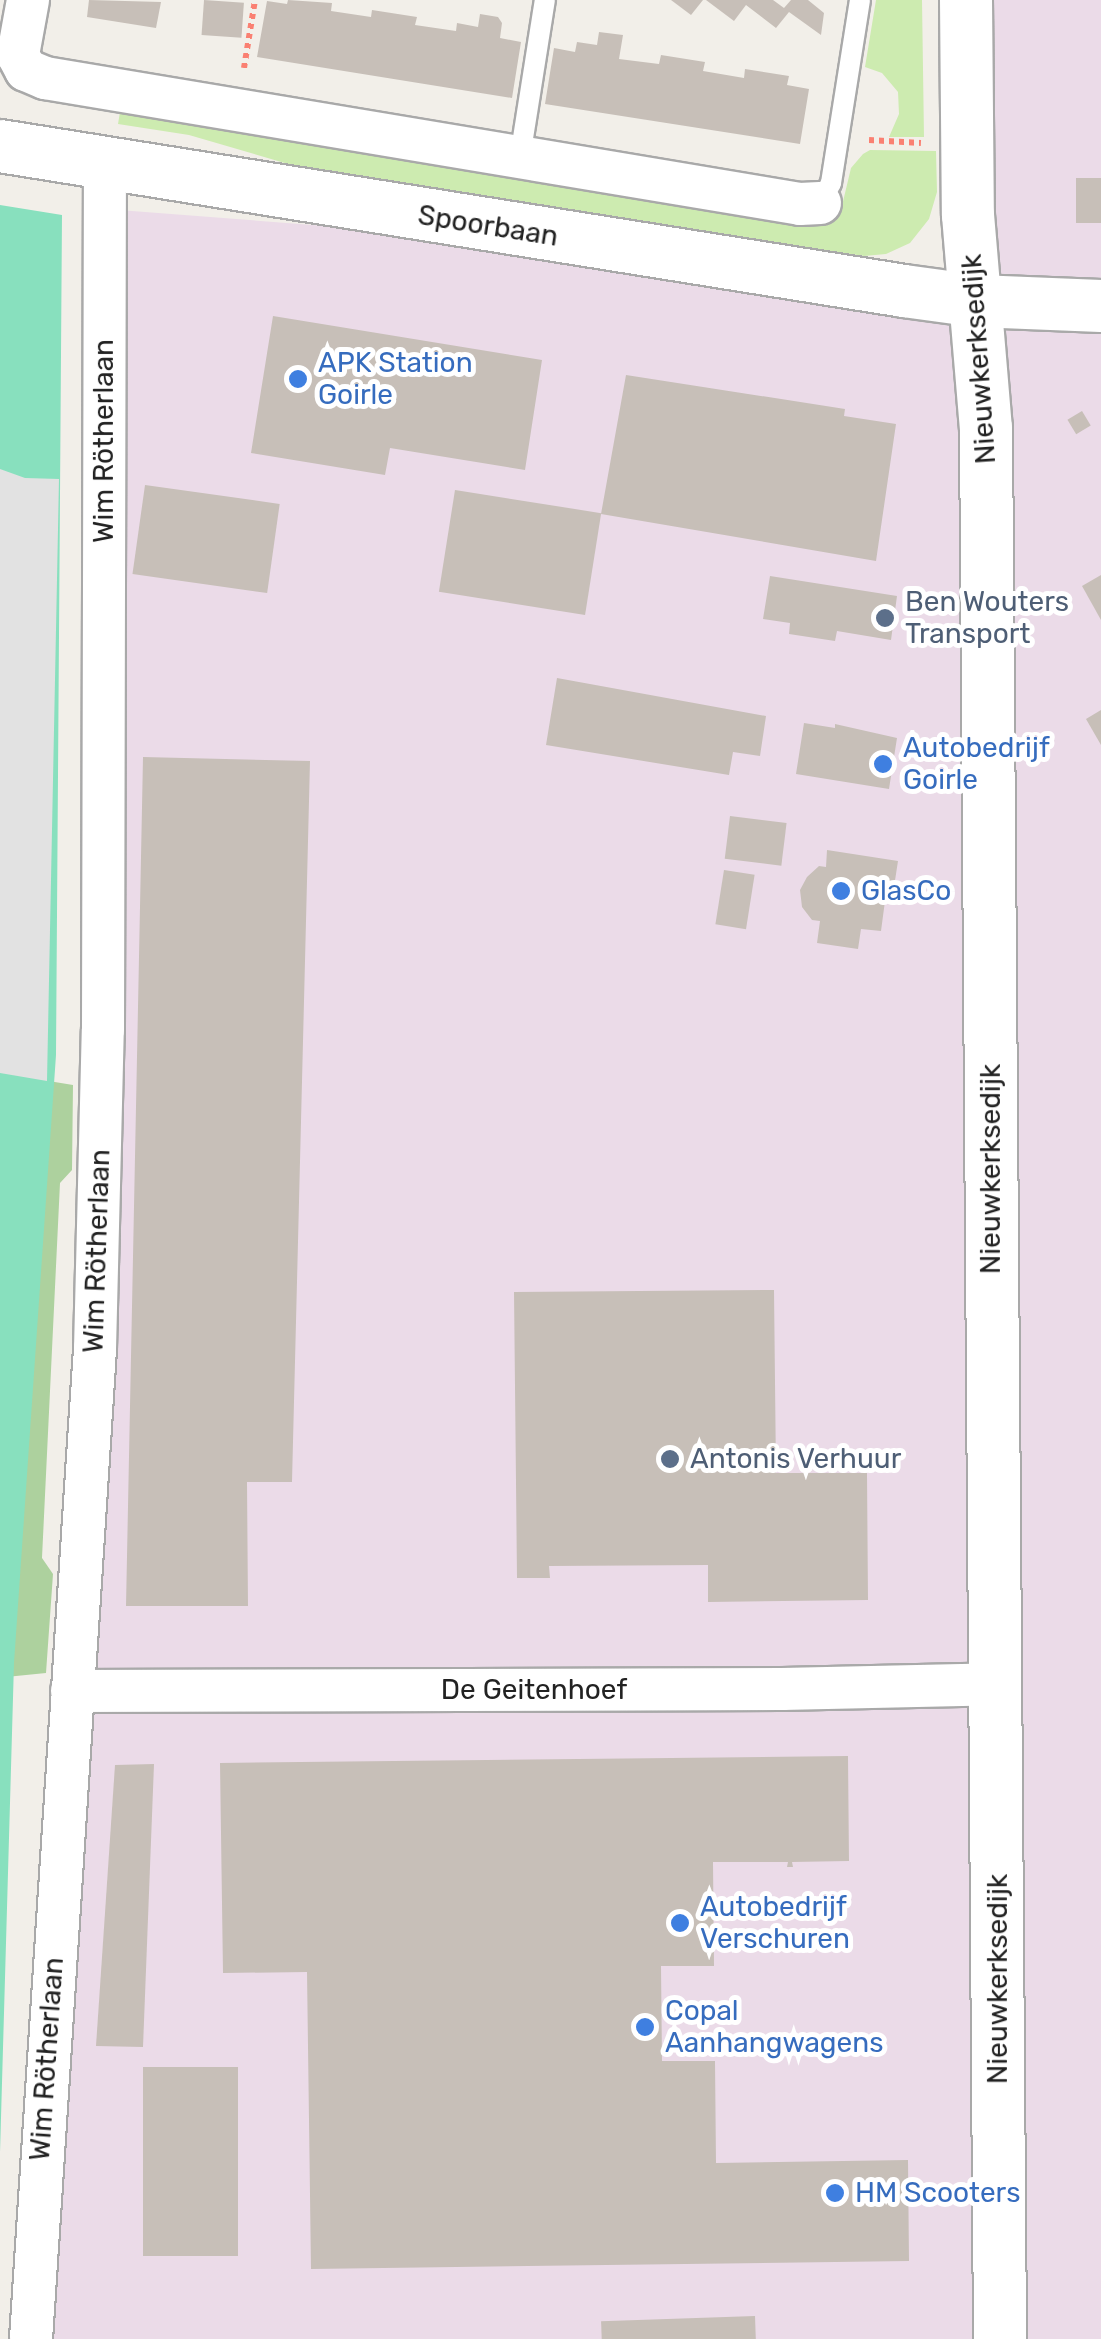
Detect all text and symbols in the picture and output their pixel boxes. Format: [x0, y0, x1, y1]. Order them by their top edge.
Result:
street label: Spoorbaan [416, 198, 560, 254]
street label: Nieuwkerksedijk [955, 253, 1003, 465]
street label: Wim Rötherlaan [87, 339, 121, 543]
place label: APK Station Goirle [318, 346, 473, 412]
marker: APK Station Goirle [287, 368, 309, 390]
place label: Ben Wouters Transport [905, 585, 1070, 651]
marker: Ben Wouters Transport [874, 607, 896, 629]
place label: Autobedrijf Goirle [903, 731, 1050, 797]
marker: Autobedrijf Goirle [872, 753, 894, 775]
place label: GlasCo [861, 874, 951, 908]
marker: GlasCo [830, 880, 852, 902]
street label: Nieuwkerksedijk [974, 1064, 1008, 1274]
street label: Wim Rötherlaan [77, 1148, 117, 1354]
place label: Antonis Verhuur [690, 1442, 902, 1476]
marker: Antonis Verhuur [659, 1448, 681, 1470]
street label: De Geitenhoef [441, 1673, 627, 1707]
street label: Nieuwkerksedijk [981, 1874, 1015, 2084]
place label: Autobedrijf Verschuren [700, 1890, 850, 1956]
marker: Autobedrijf Verschuren [669, 1912, 691, 1934]
street label: Wim Rötherlaan [23, 1956, 71, 2162]
place label: Copal Aanhangwagens [665, 1994, 884, 2060]
marker: Copal Aanhangwagens [634, 2016, 656, 2038]
place label: HM Scooters [855, 2176, 1021, 2210]
marker: HM Scooters [824, 2182, 846, 2204]

